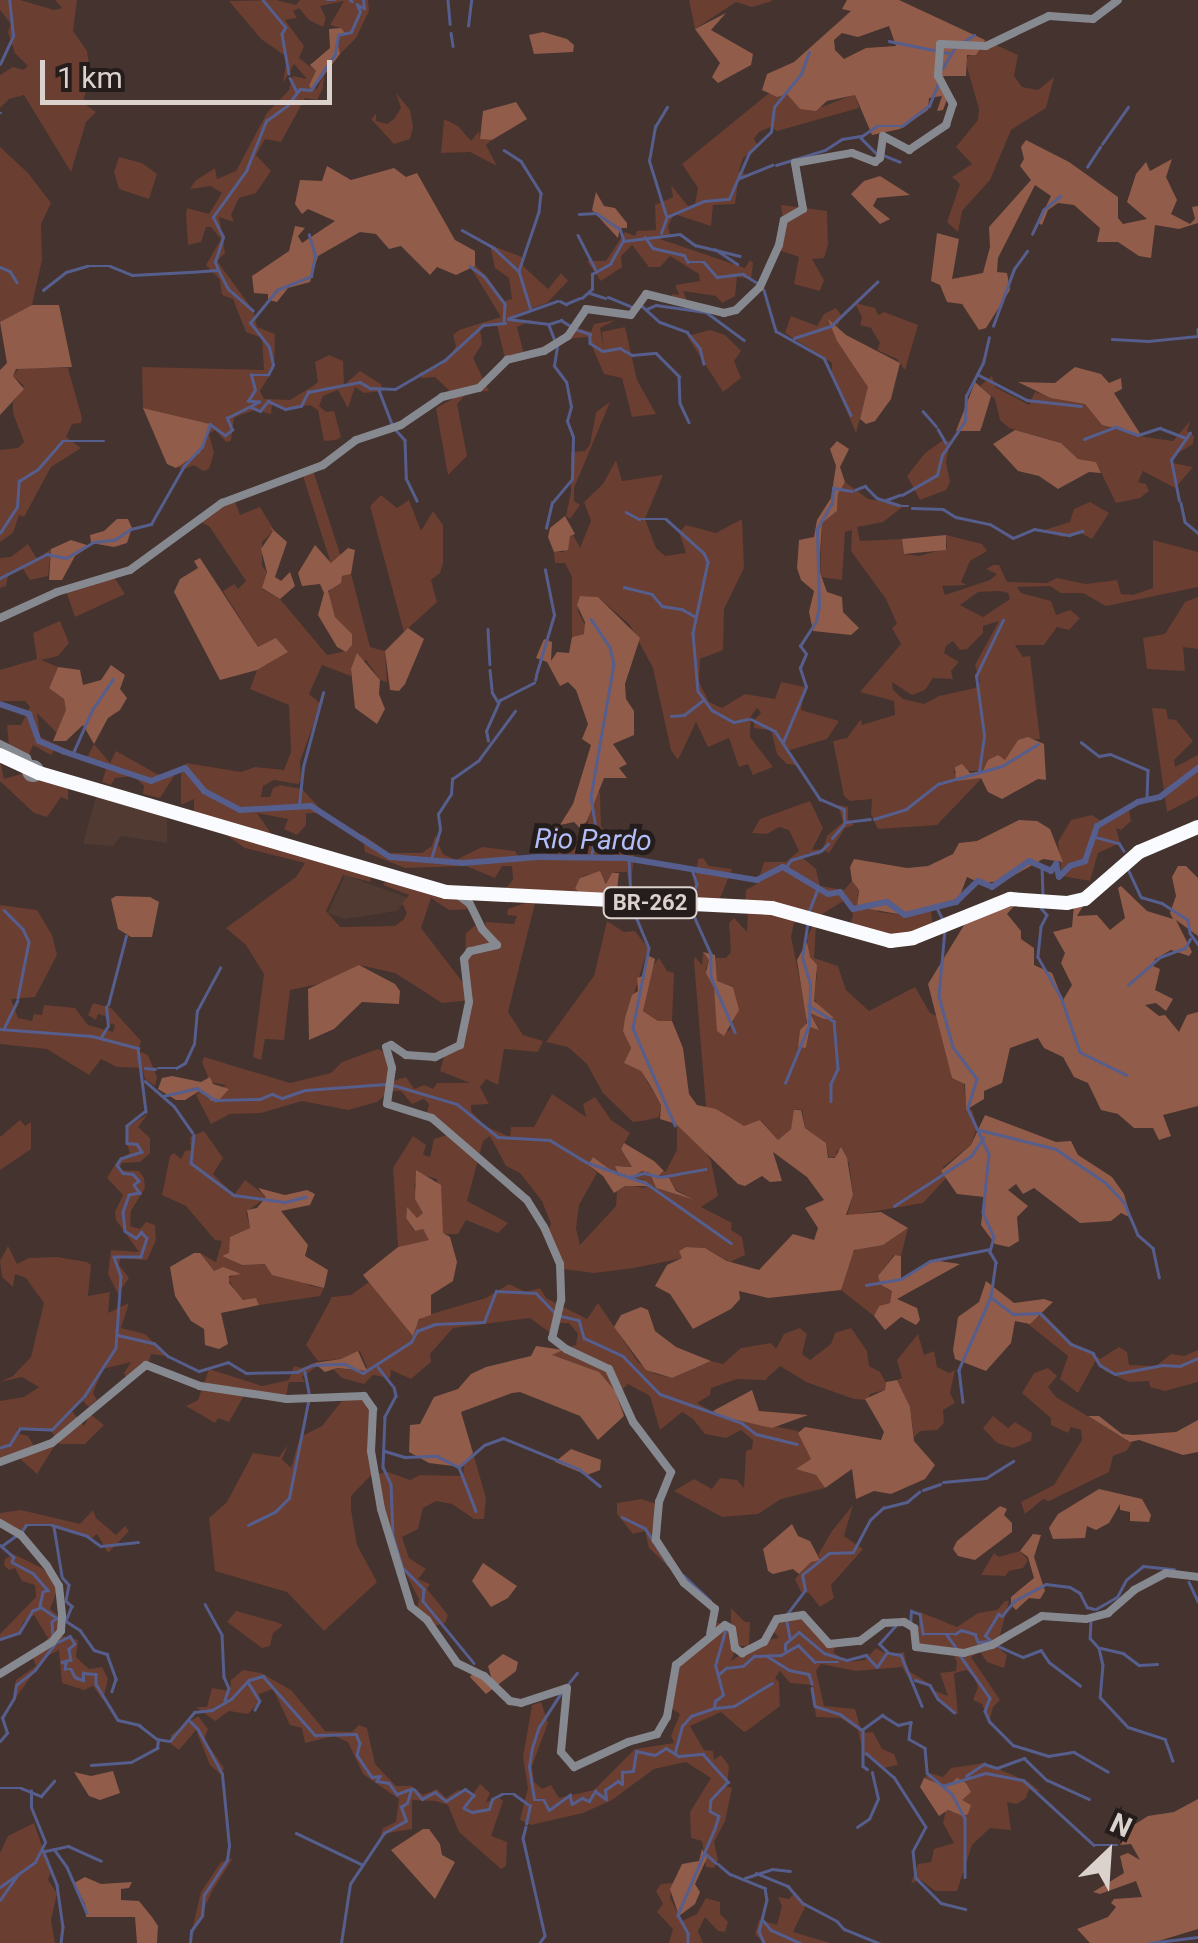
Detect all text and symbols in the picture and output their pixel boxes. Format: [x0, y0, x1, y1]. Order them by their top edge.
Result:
scale bar [45, 40, 338, 102]
text: 1 km [57, 60, 123, 95]
water label: Rio Pardo [534, 822, 652, 858]
road number: BR-262 [602, 886, 698, 920]
north arrow [1058, 1803, 1158, 1903]
text: N [1105, 1806, 1137, 1844]

